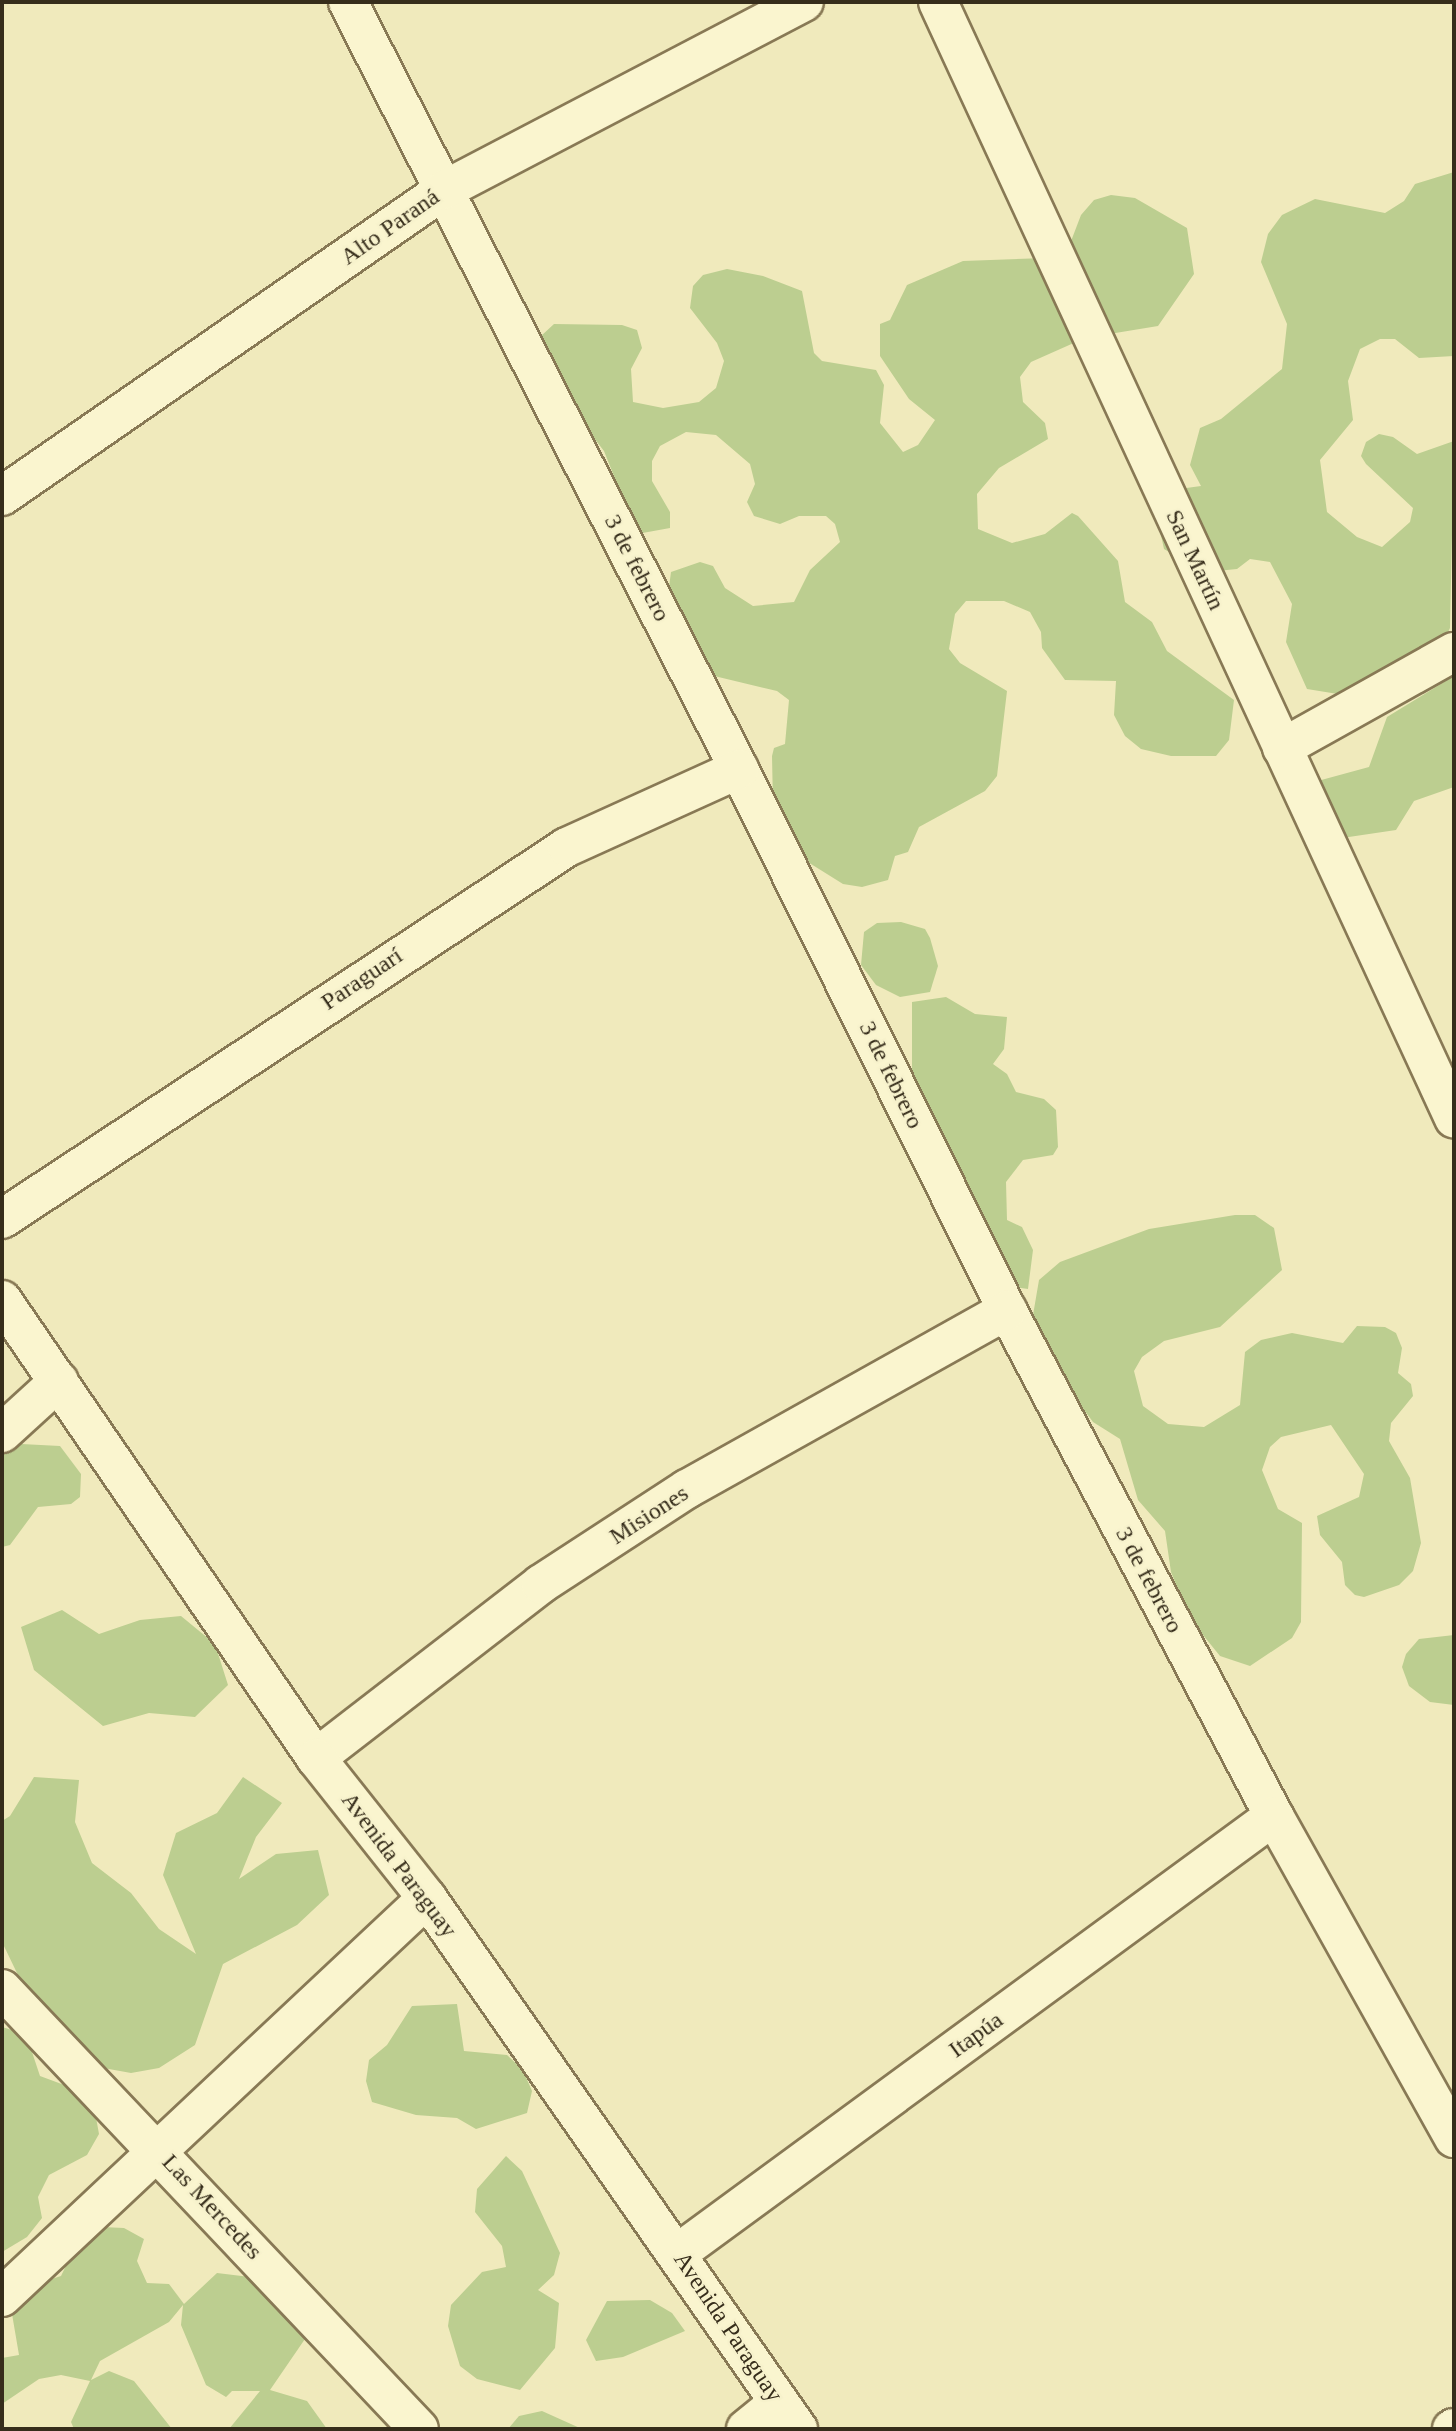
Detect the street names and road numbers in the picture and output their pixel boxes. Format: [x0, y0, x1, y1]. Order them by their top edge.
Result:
street label: Alto Paraná [335, 183, 445, 271]
street label: San Martín [1159, 505, 1231, 615]
street label: 3 de febrero [598, 510, 676, 626]
street label: Paraguarí [316, 941, 408, 1017]
street label: 3 de febrero [853, 1017, 929, 1133]
street label: Misiones [604, 1479, 694, 1551]
street label: 3 de febrero [1109, 1522, 1189, 1638]
street label: Avenida Paraguay [335, 1787, 463, 1943]
street label: Itapúa [943, 2006, 1009, 2064]
street label: Las Mercedes [156, 2148, 268, 2266]
street label: Avenida Paraguay [667, 2246, 789, 2408]

